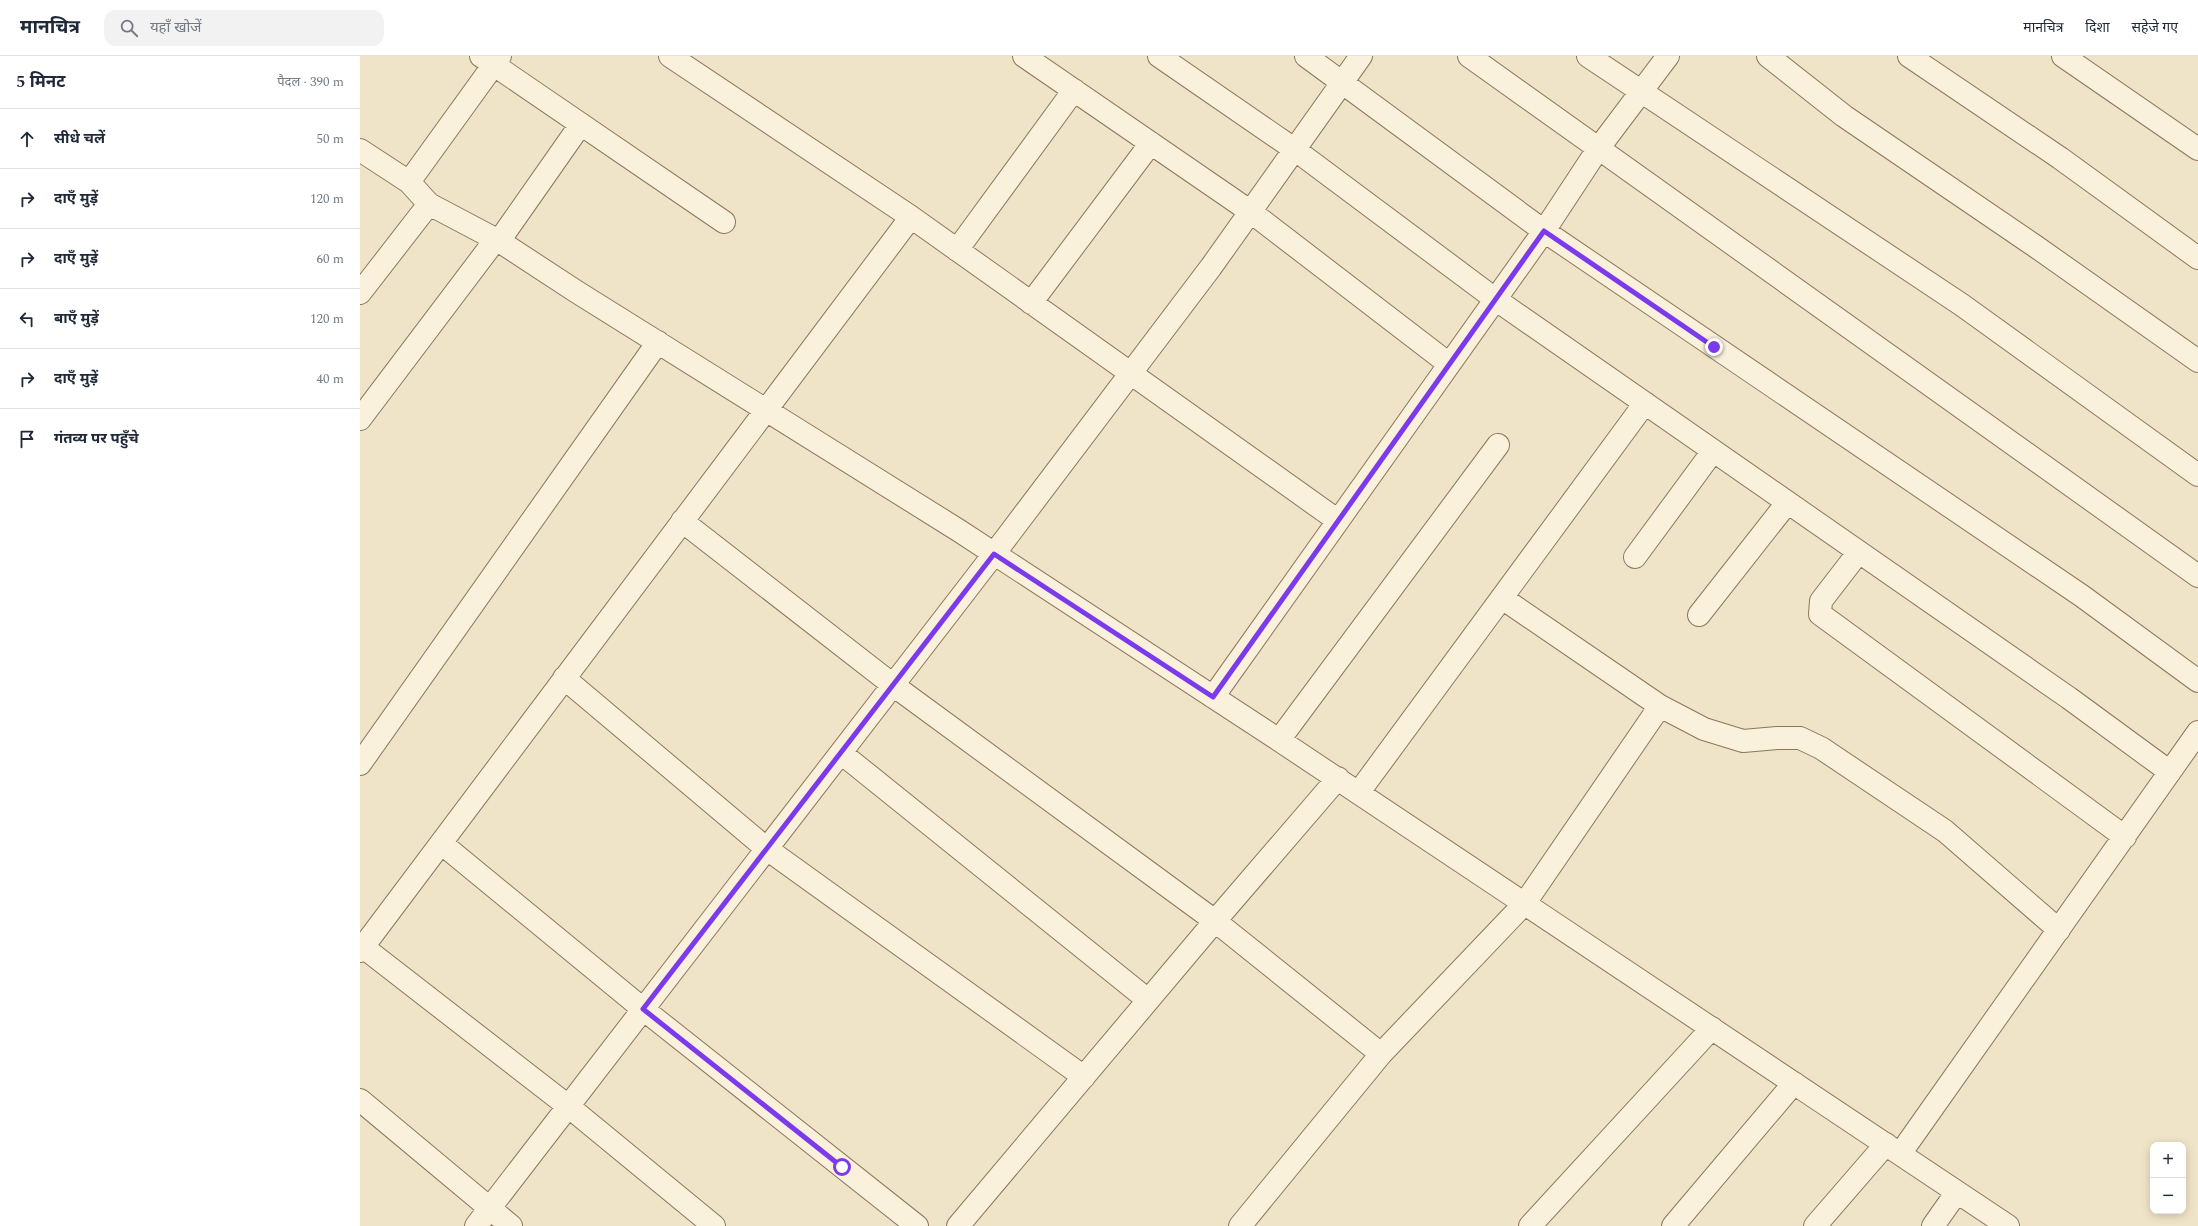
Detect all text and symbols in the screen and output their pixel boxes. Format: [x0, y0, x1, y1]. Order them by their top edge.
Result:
search box [104, 10, 384, 46]
text: मानचित्र [20, 13, 80, 42]
text: यहाँ खोजें [150, 16, 201, 39]
icon: search [118, 17, 140, 39]
text: मानचित्र [2023, 17, 2063, 38]
text: दिशा [2085, 17, 2110, 38]
text: सहेजे गए [2132, 17, 2178, 38]
text: 5 मिनट [16, 69, 65, 95]
text: पैदल · 390 m [277, 72, 344, 92]
text: सीधे चलें [54, 127, 105, 150]
icon: ahead [16, 128, 38, 150]
text: 50 m [317, 129, 344, 149]
text: दाएँ मुड़ें [54, 187, 98, 210]
icon: right [16, 188, 38, 210]
text: 120 m [310, 189, 344, 209]
text: दाएँ मुड़ें [54, 247, 98, 270]
icon: right [16, 248, 38, 270]
text: 60 m [317, 249, 344, 269]
text: बाएँ मुड़ें [54, 307, 99, 330]
icon: left [16, 308, 38, 330]
text: 120 m [310, 309, 344, 329]
route end [1705, 338, 1723, 356]
text: दाएँ मुड़ें [54, 367, 98, 390]
icon: right [16, 368, 38, 390]
text: 40 m [317, 369, 344, 389]
text: गंतव्य पर पहुँचे [54, 427, 139, 450]
icon: arrive [16, 428, 38, 450]
map controls [2150, 1142, 2186, 1214]
button: + [2150, 1142, 2186, 1178]
route start [833, 1158, 851, 1176]
button: − [2150, 1178, 2186, 1214]

